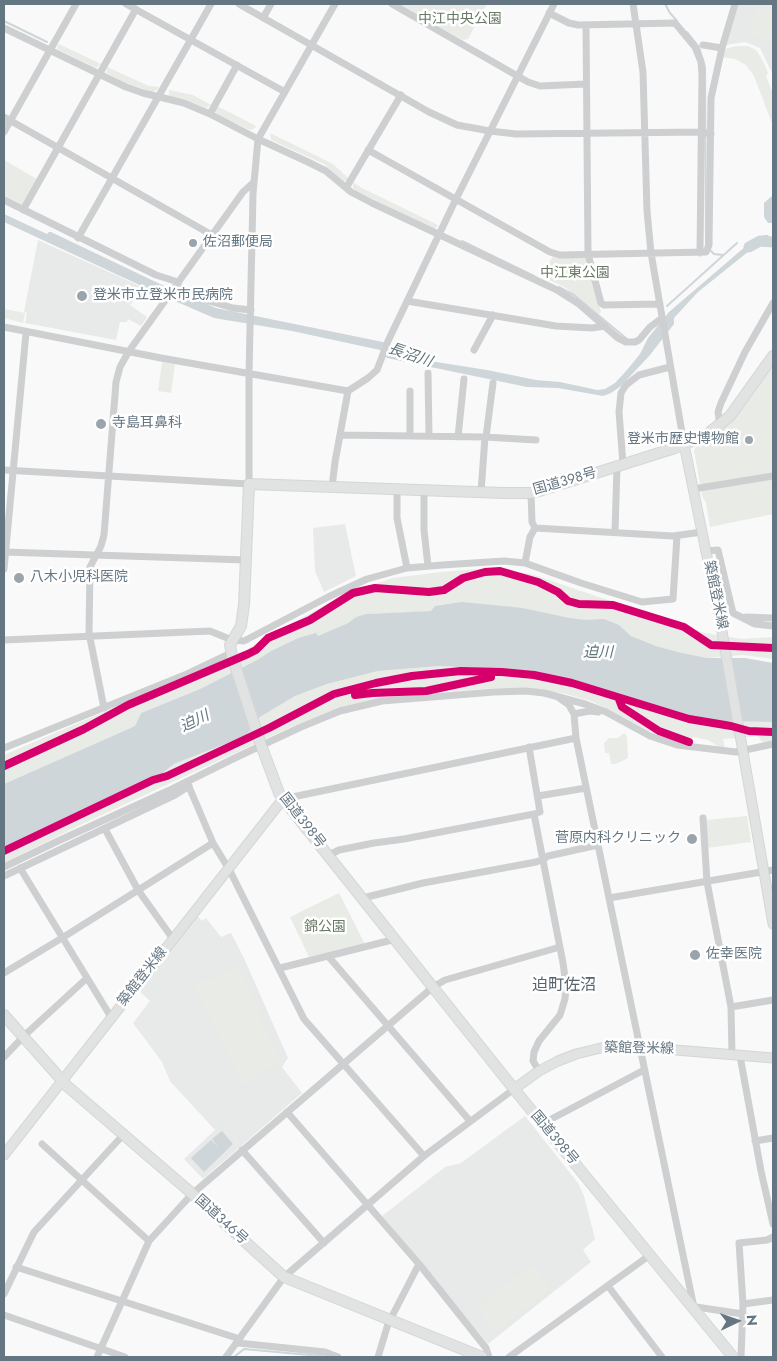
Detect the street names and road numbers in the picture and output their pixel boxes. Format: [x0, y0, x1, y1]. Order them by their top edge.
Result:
street label: 国道398号 [531, 465, 599, 499]
street label: 築館登米線 [700, 559, 730, 631]
street label: 国道398号 [275, 790, 329, 852]
street label: 築館登米線 [115, 944, 171, 1010]
street label: 築館登米線 [604, 1040, 674, 1058]
street label: 国道398号 [527, 1108, 581, 1168]
street label: 国道346号 [191, 1192, 251, 1248]

